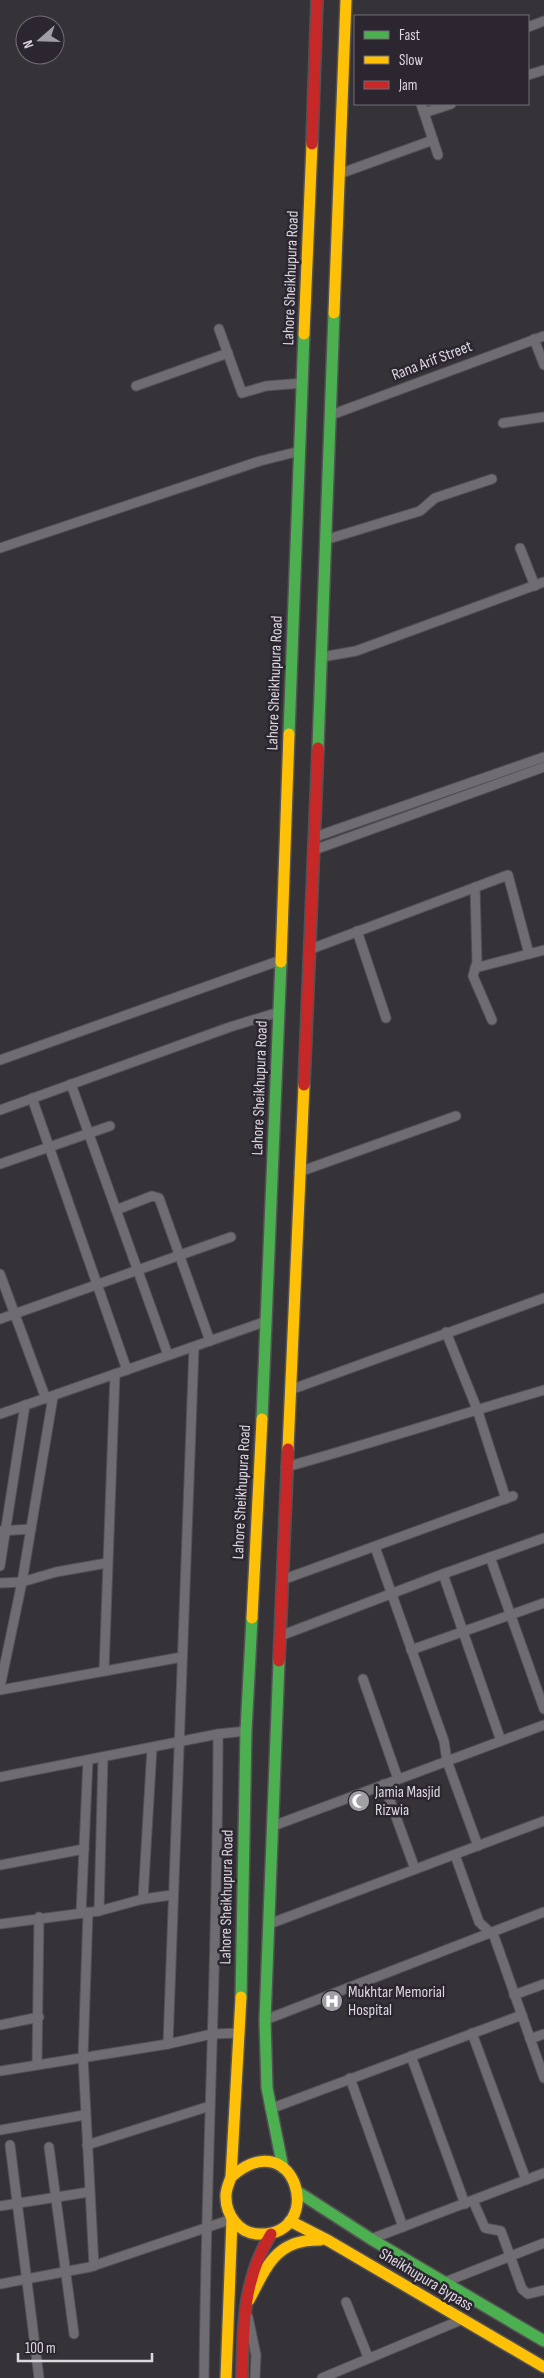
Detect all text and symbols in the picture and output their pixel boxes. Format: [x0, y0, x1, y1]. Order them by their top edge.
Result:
north arrow [15, 15, 65, 65]
legend [354, 15, 529, 105]
text: Fast [399, 26, 421, 45]
text: N [19, 38, 38, 51]
text: Slow [399, 51, 423, 70]
text: Jam [398, 76, 417, 95]
street label: Lahore Sheikhupura Road [279, 210, 303, 346]
street label: Rana Arif Street [389, 337, 475, 385]
street label: Lahore Sheikhupura Road [263, 615, 287, 751]
street label: Lahore Sheikhupura Road [248, 1020, 272, 1156]
street label: Lahore Sheikhupura Road [229, 1424, 255, 1560]
place label: Jamia Masjid Rizwia [374, 1783, 440, 1820]
mosque icon: Jamia Masjid Rizwia [347, 1789, 371, 1813]
street label: Lahore Sheikhupura Road [216, 1830, 238, 1964]
place label: Mukhtar Memorial Hospital [348, 1983, 445, 2020]
hospital icon: Mukhtar Memorial Hospital [320, 1989, 344, 2013]
street label: Sheikhupura Bypass [376, 2244, 477, 2316]
scale bar [18, 2330, 151, 2362]
text: 100 m [25, 2339, 56, 2358]

